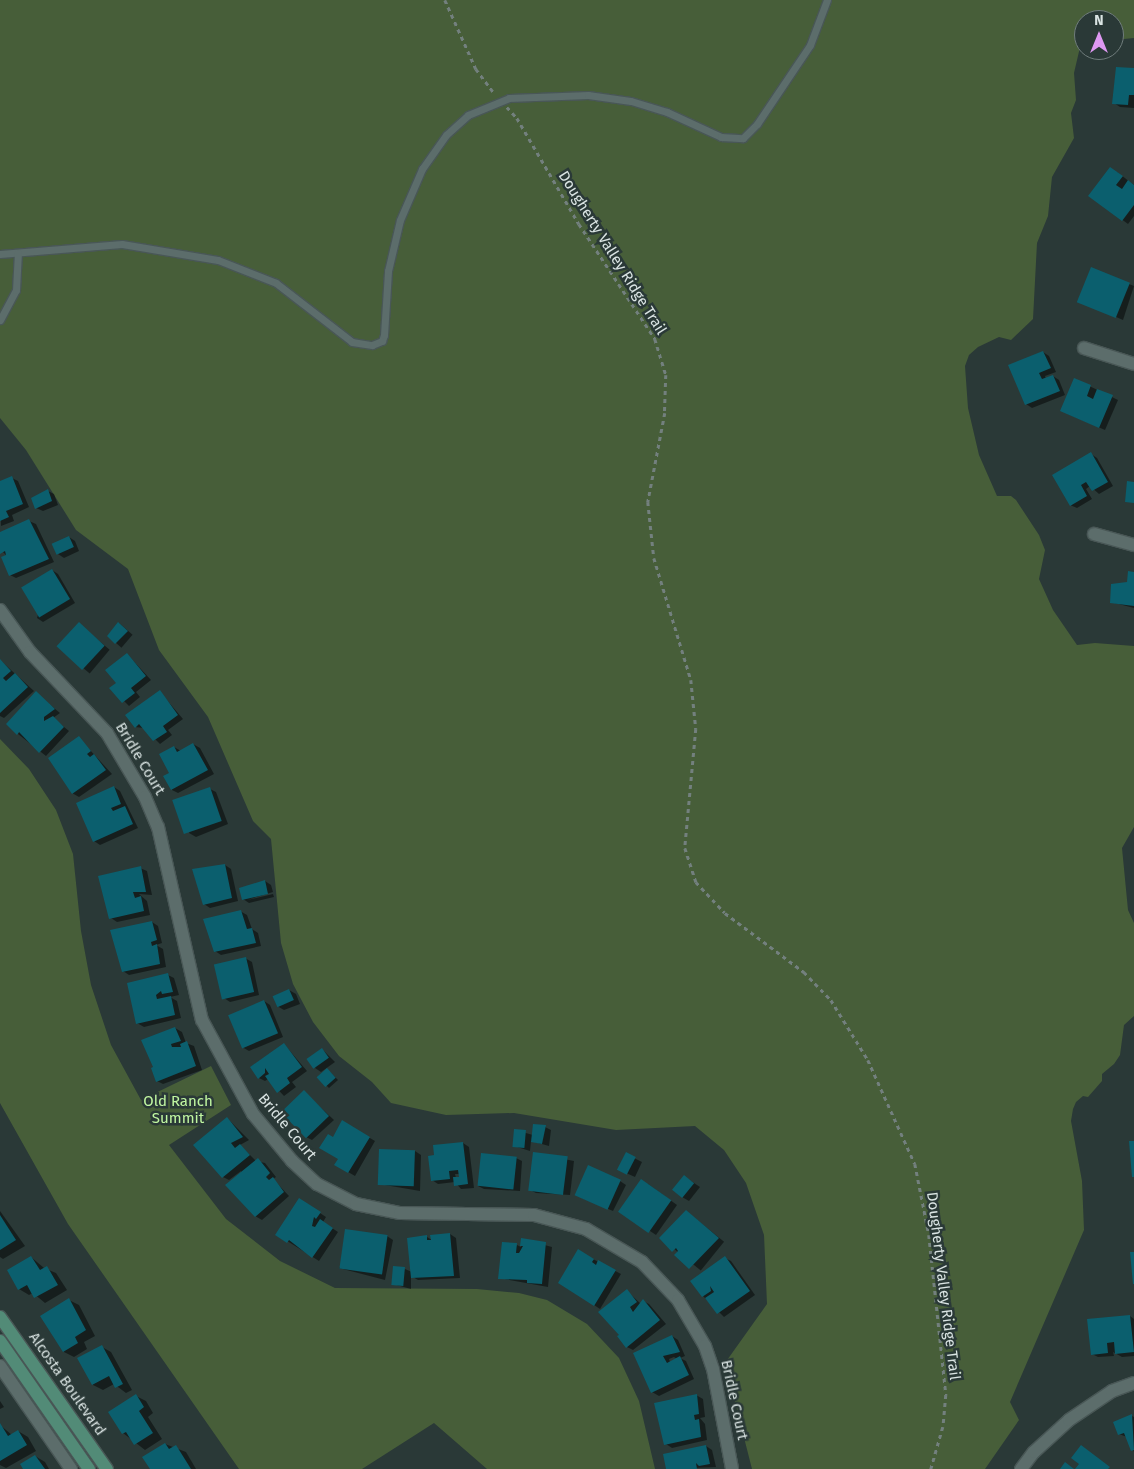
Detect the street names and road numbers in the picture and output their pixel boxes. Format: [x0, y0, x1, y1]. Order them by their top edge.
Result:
street label: Dougherty Valley Ridge Trail [554, 168, 670, 338]
street label: Bridle Court [111, 719, 169, 799]
street label: Bridle Court [254, 1090, 320, 1164]
street label: Dougherty Valley Ridge Trail [923, 1191, 963, 1381]
street label: Alcosta Boulevard [25, 1329, 109, 1439]
street label: Bridle Court [717, 1358, 751, 1442]

